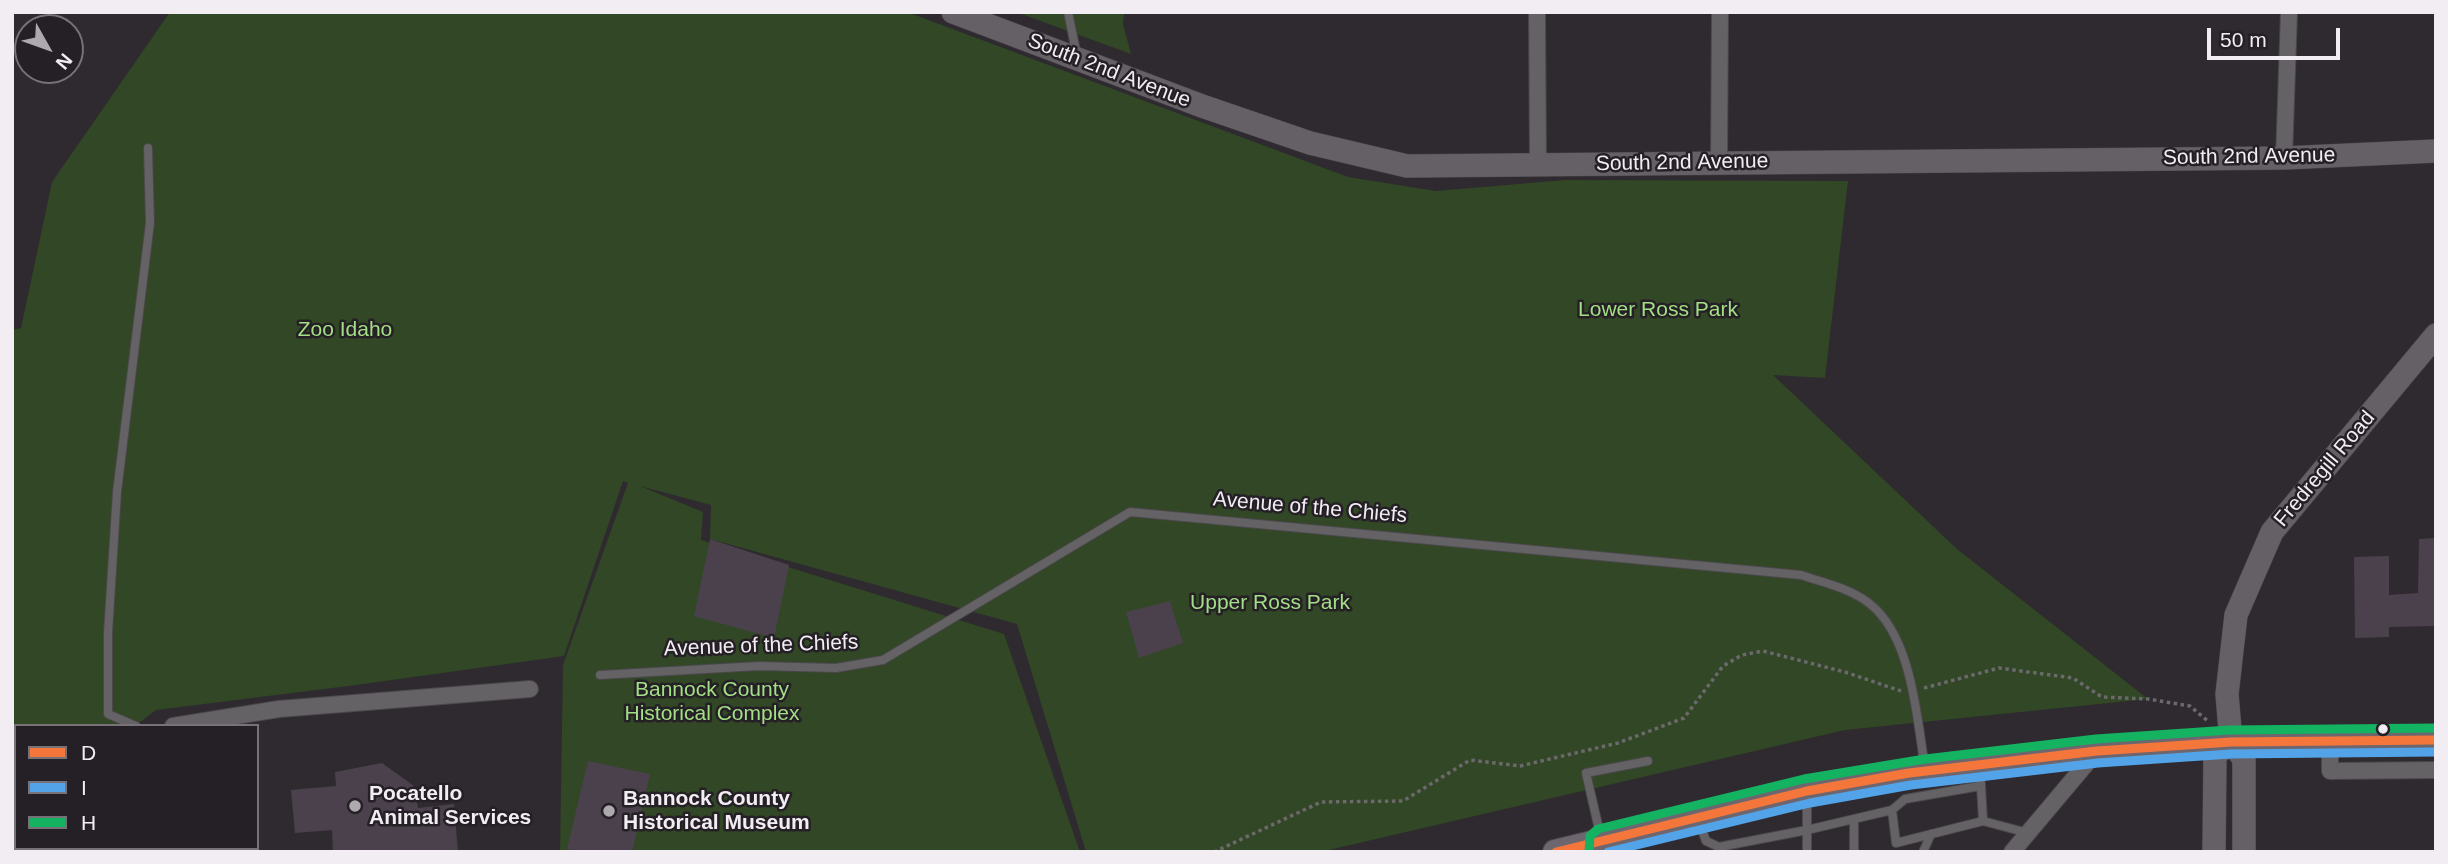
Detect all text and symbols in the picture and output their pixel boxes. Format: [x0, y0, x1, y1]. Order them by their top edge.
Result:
north arrow [14, 14, 84, 84]
scale bar [2210, 14, 2343, 58]
street label: South 2nd Avenue [1024, 28, 1194, 114]
text: 50 m [2220, 28, 2267, 51]
text: N [51, 50, 76, 74]
street label: South 2nd Avenue [2163, 143, 2335, 171]
street label: South 2nd Avenue [1596, 149, 1768, 177]
park label: Lower Ross Park [1578, 297, 1738, 323]
park label: Zoo Idaho [298, 317, 392, 343]
street label: Fredregill Road [2269, 406, 2381, 532]
street label: Avenue of the Chiefs [1212, 487, 1408, 529]
park label: Upper Ross Park [1190, 590, 1350, 616]
street label: Avenue of the Chiefs [663, 630, 859, 662]
park label: Bannock County Historical Complex [624, 677, 800, 727]
unlabelled marker [2376, 722, 2390, 736]
legend [14, 724, 259, 850]
text: D [81, 741, 96, 764]
text: I [81, 776, 87, 799]
place label: Pocatello Animal Services [369, 781, 531, 831]
place label: Bannock County Historical Museum [623, 786, 810, 836]
marker: Pocatello Animal Services [347, 798, 363, 814]
marker: Bannock County Historical Museum [601, 803, 617, 819]
text: H [81, 811, 96, 834]

